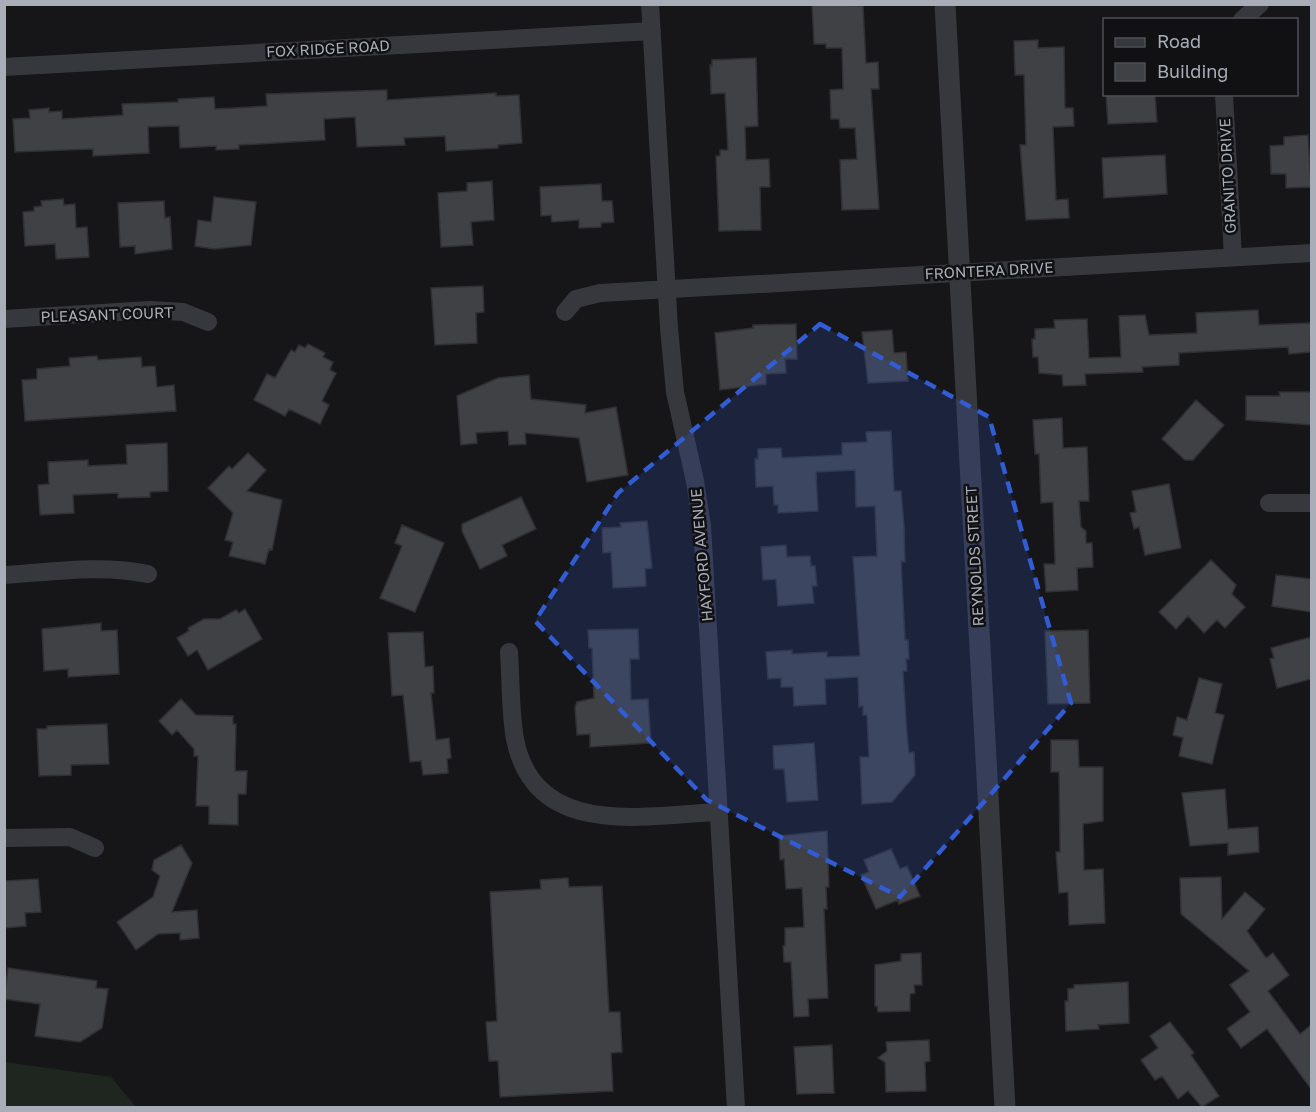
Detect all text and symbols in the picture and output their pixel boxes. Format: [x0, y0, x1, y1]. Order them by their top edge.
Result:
legend [1103, 18, 1298, 96]
text: Road [1157, 30, 1201, 52]
street label: FOX RIDGE ROAD [266, 36, 390, 60]
text: Building [1157, 60, 1228, 82]
street label: GRANITO DRIVE [1215, 118, 1239, 234]
street label: FRONTERA DRIVE [924, 258, 1054, 282]
street label: PLEASANT COURT [40, 303, 174, 325]
street label: REYNOLDS STREET [961, 485, 987, 627]
street label: HAYFORD AVENUE [686, 488, 716, 622]

